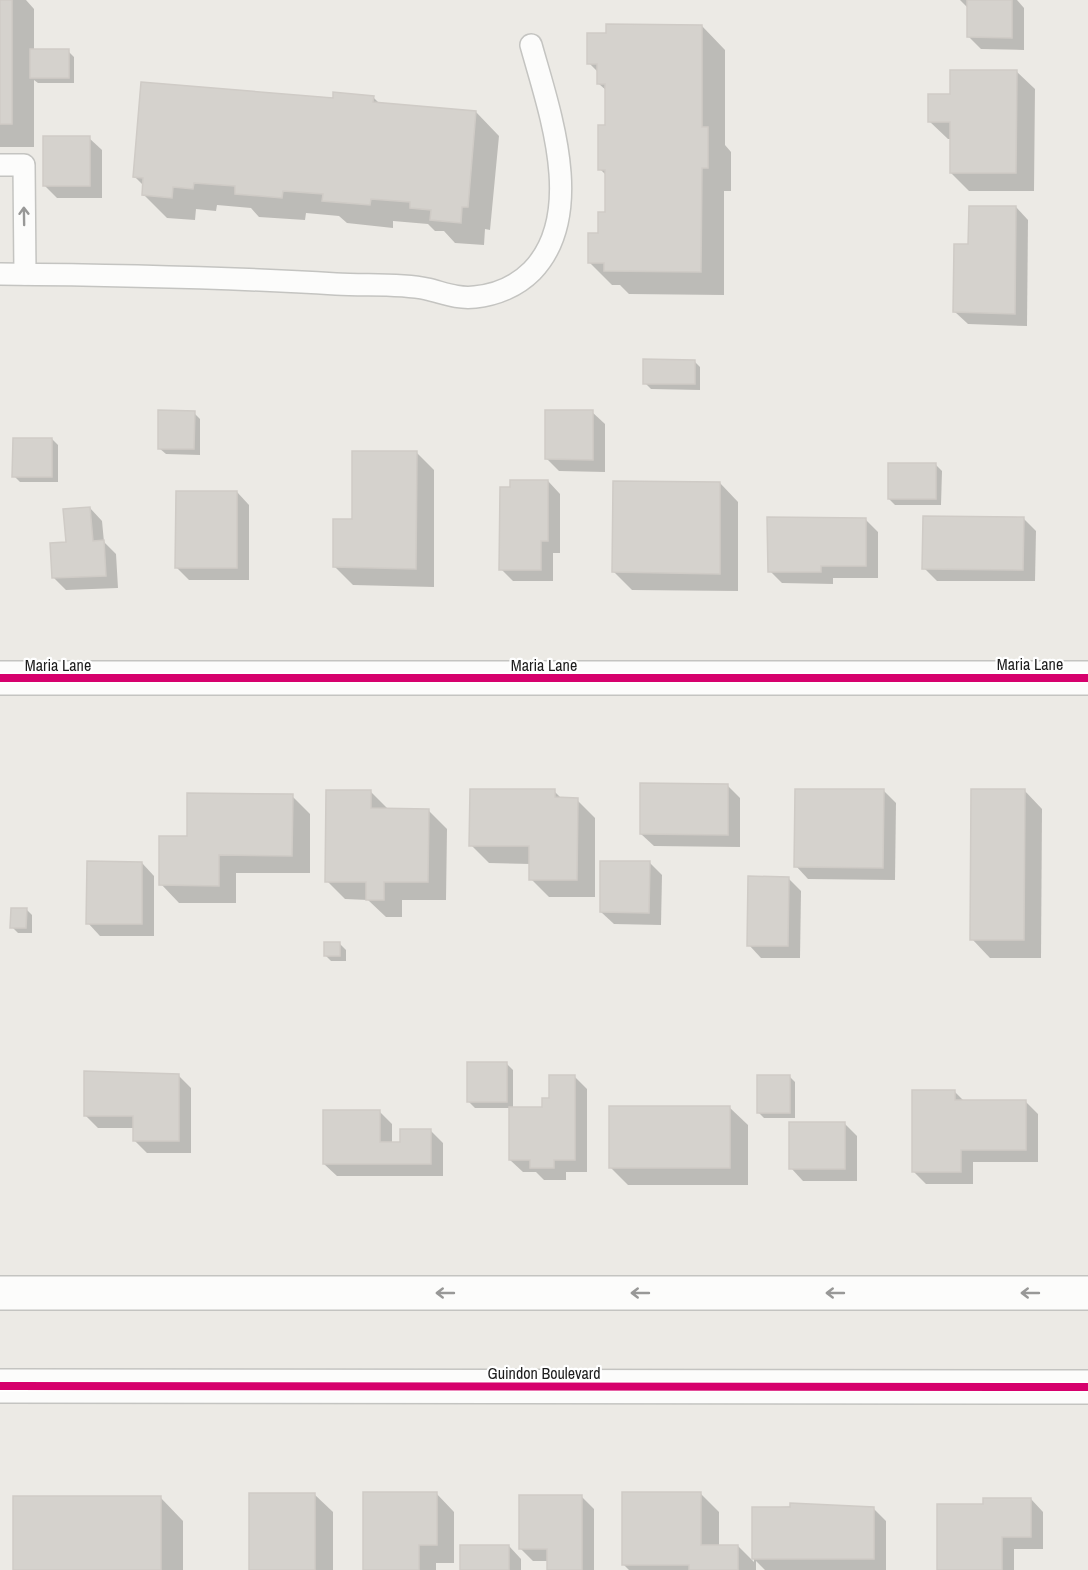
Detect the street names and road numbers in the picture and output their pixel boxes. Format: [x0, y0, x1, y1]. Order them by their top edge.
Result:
street label: Maria Lane [997, 653, 1063, 675]
street label: Maria Lane [25, 654, 91, 676]
street label: Maria Lane [511, 654, 577, 676]
street label: Guindon Boulevard [487, 1362, 601, 1384]

